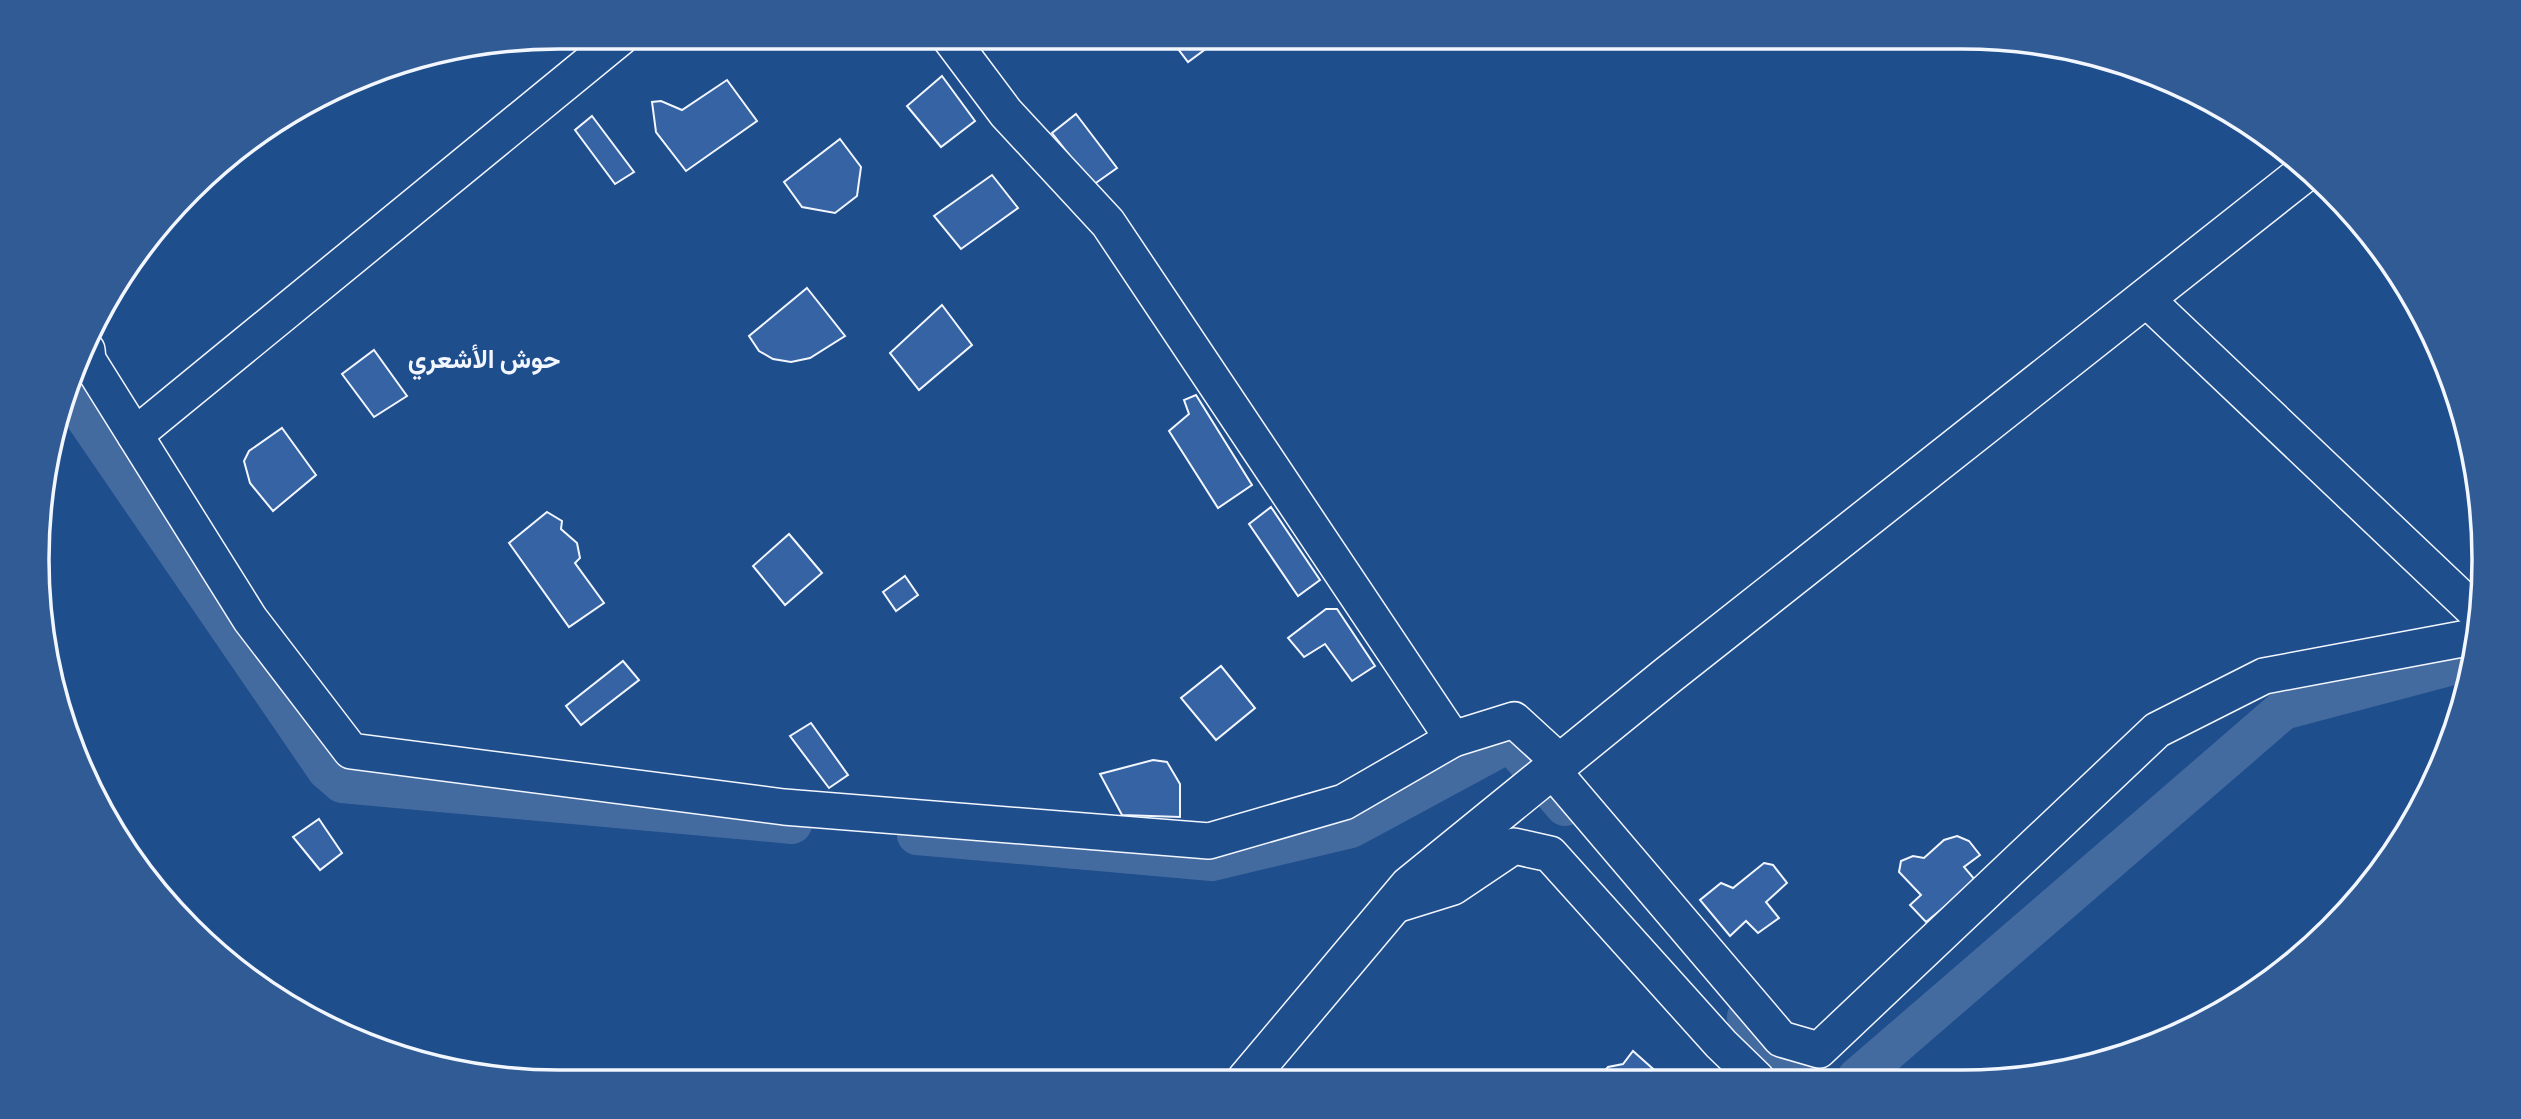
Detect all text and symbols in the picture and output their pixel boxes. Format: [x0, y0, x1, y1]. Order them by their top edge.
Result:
district label: حوش الأشعري [408, 340, 560, 381]

